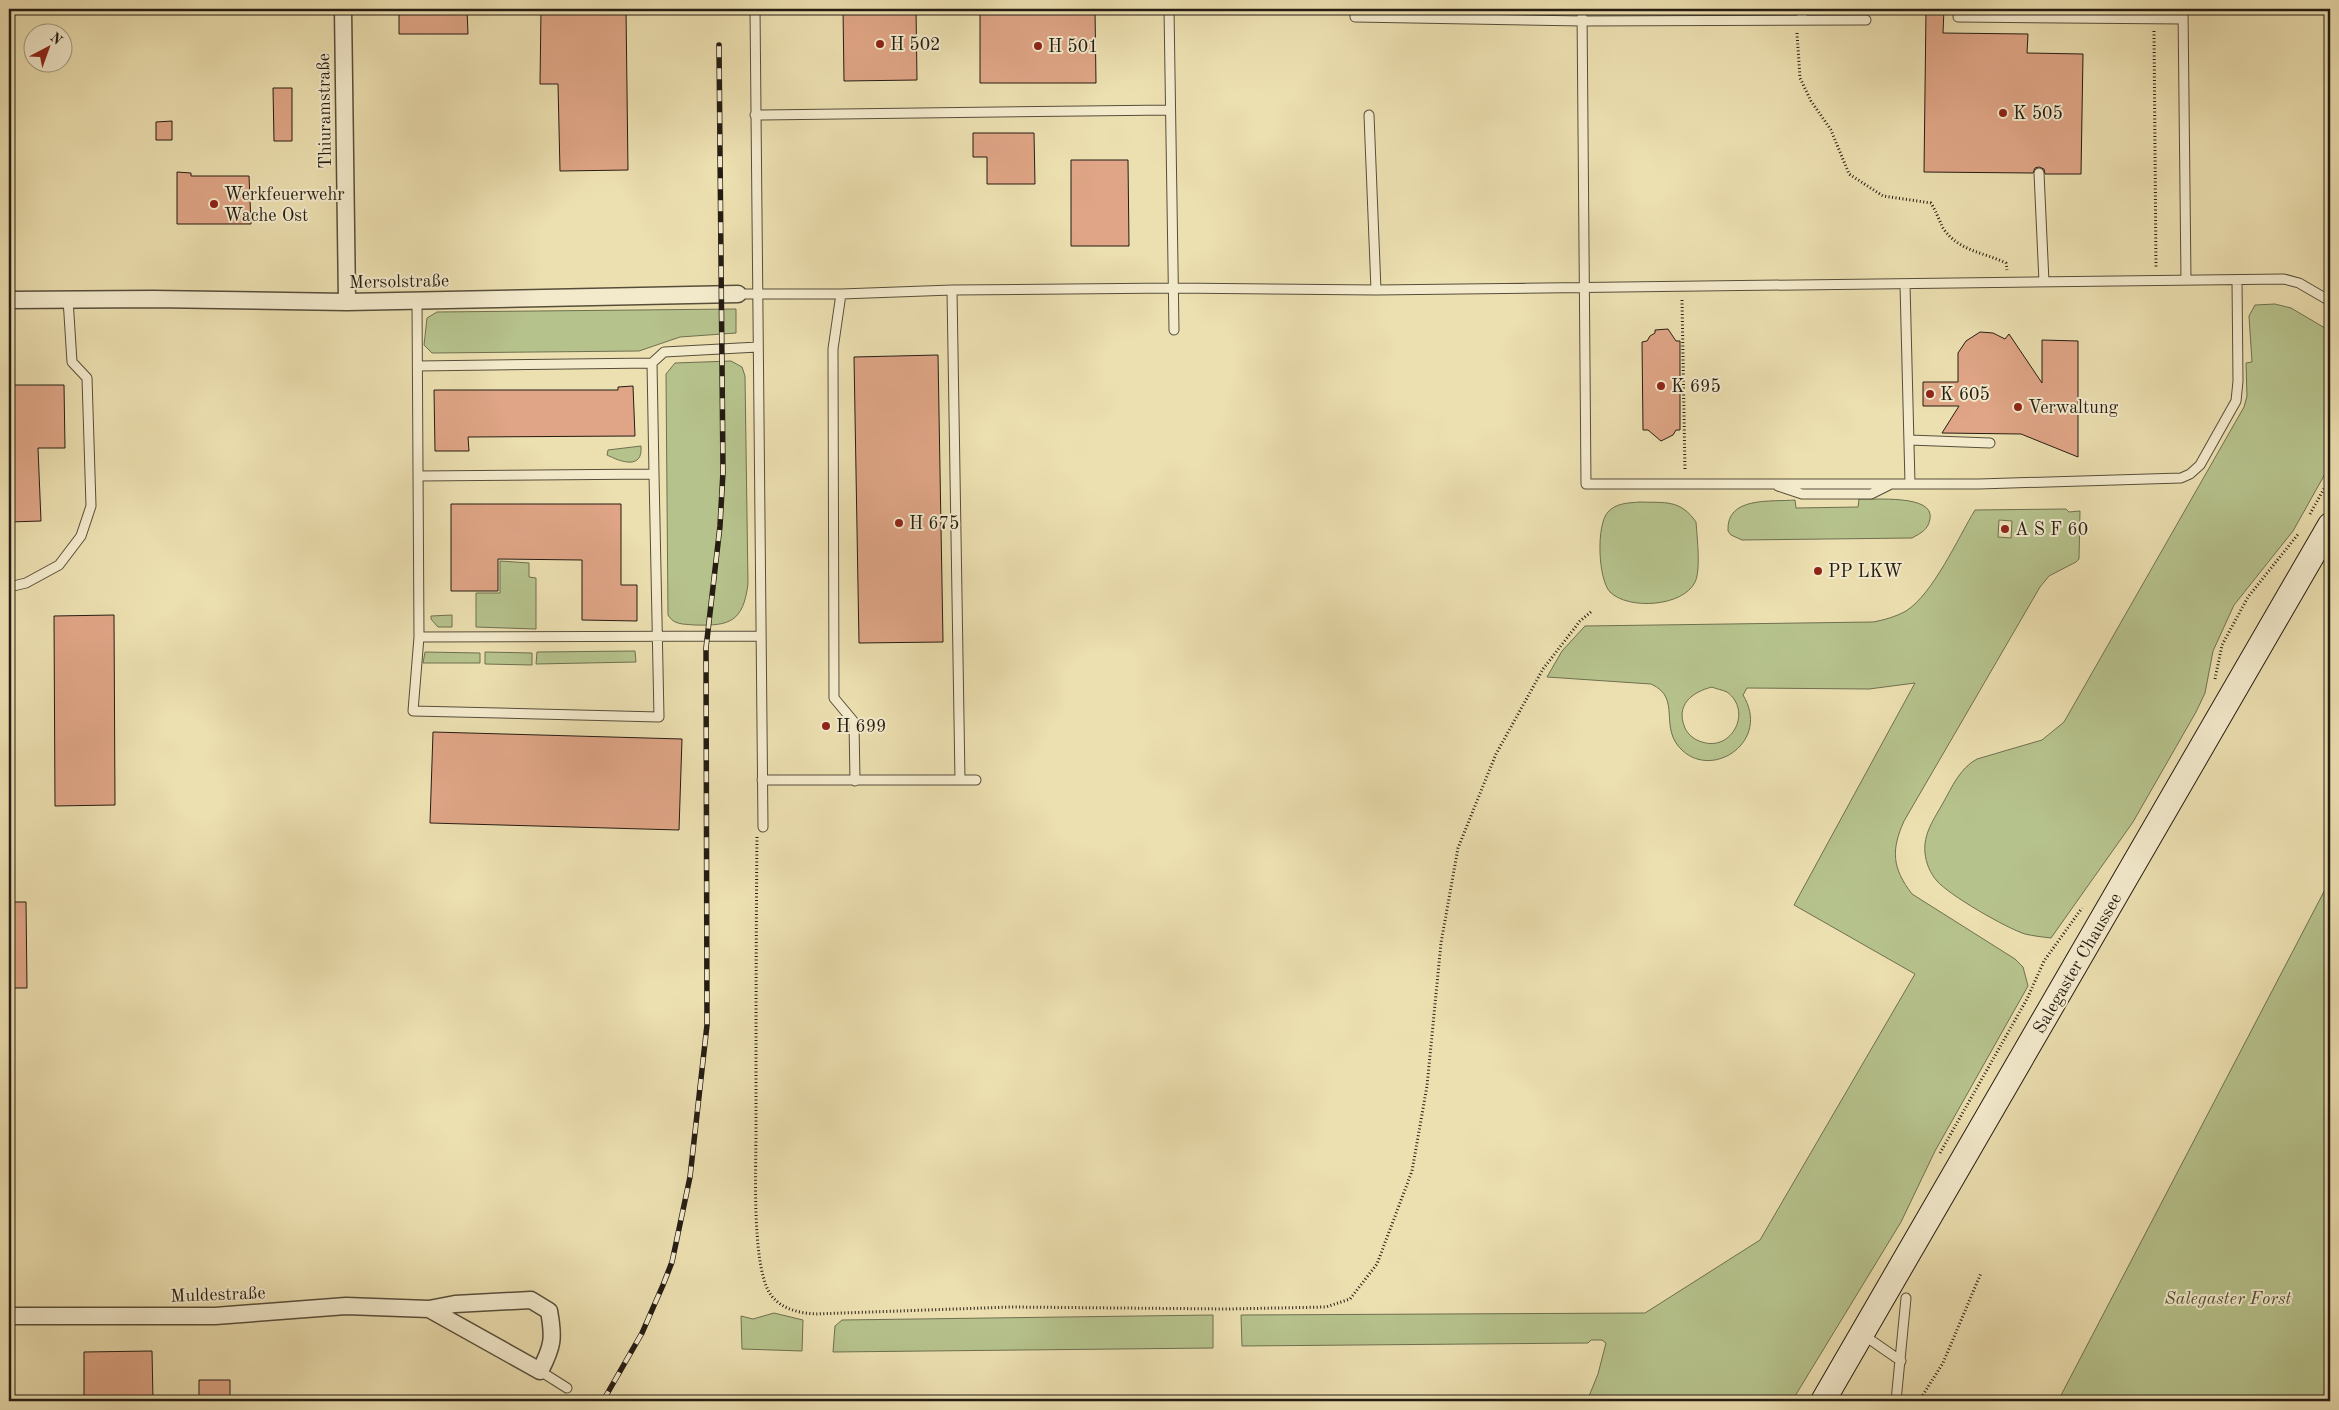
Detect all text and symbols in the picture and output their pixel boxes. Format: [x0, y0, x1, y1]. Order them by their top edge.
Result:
north arrow [22, 22, 72, 72]
text: N [47, 30, 65, 48]
place label: H 502 [890, 36, 941, 54]
marker: H 502 [874, 38, 886, 50]
place label: H 501 [1048, 38, 1099, 56]
marker: H 501 [1032, 40, 1044, 52]
street label: Thiuramstraße [315, 53, 335, 169]
place label: K 505 [2013, 105, 2063, 123]
marker: K 505 [1997, 107, 2009, 119]
place label: Werkfeuerwehr Wache Ost [224, 186, 345, 225]
marker: Werkfeuerwehr Wache Ost [208, 198, 220, 210]
street label: Mersolstraße [349, 272, 449, 292]
place label: K 695 [1671, 378, 1721, 396]
marker: K 695 [1655, 380, 1667, 392]
place label: K 605 [1940, 386, 1990, 404]
marker: K 605 [1924, 388, 1936, 400]
place label: Verwaltung [2028, 399, 2119, 417]
marker: Verwaltung [2012, 401, 2024, 413]
place label: H 675 [909, 515, 960, 533]
marker: H 675 [893, 517, 905, 529]
place label: A S F 60 [2015, 521, 2088, 539]
marker: A S F 60 [1999, 523, 2011, 535]
place label: PP LKW [1828, 563, 1902, 581]
marker: PP LKW [1812, 565, 1824, 577]
place label: H 699 [836, 718, 887, 736]
marker: H 699 [820, 720, 832, 732]
street label: Salegaster Chaussee [2030, 890, 2125, 1037]
street label: Muldestraße [170, 1284, 266, 1306]
park label: Salegaster Forst [2165, 1290, 2292, 1308]

